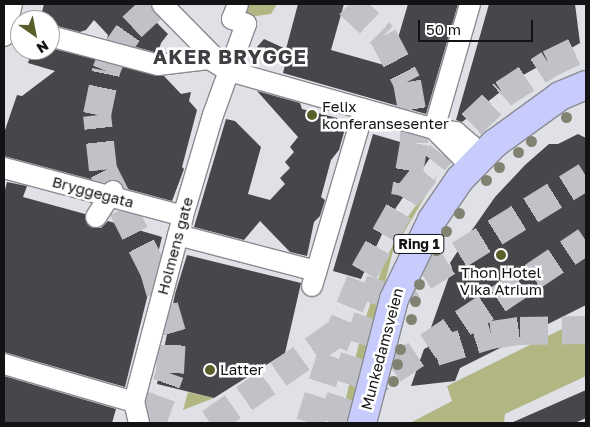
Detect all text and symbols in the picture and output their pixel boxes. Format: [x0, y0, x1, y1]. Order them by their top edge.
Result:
north arrow [10, 10, 60, 60]
scale bar [420, 10, 535, 42]
text: 50 m [426, 20, 461, 38]
text: N [34, 37, 52, 57]
district label: AKER BRYGGE [152, 44, 308, 68]
place label: Felix konferansesenter [322, 97, 449, 132]
marker: Felix konferansesenter [306, 109, 318, 121]
street label: Bryggegata [50, 172, 136, 212]
street label: Holmens gate [153, 195, 197, 297]
road number: Ring 1 [393, 232, 445, 255]
marker: Thon Hotel Vika Atrium [495, 249, 507, 261]
place label: Thon Hotel Vika Atrium [460, 263, 542, 298]
street label: Munkedamsveien [357, 286, 407, 412]
place label: Latter [220, 361, 263, 379]
marker: Latter [204, 364, 216, 376]

